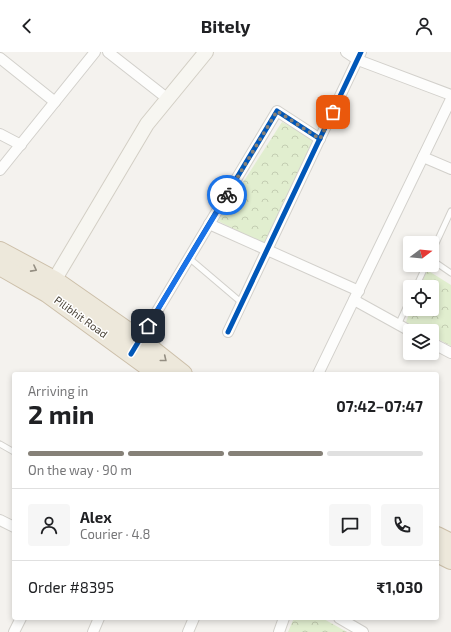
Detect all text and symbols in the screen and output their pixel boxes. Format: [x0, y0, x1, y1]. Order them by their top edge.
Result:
icon: back [16, 15, 38, 37]
text: Bitely [201, 15, 250, 37]
icon: person [413, 15, 435, 37]
pin [316, 95, 350, 129]
icon: bag [322, 101, 344, 123]
courier [207, 175, 247, 215]
icon: bike [216, 184, 238, 206]
north arrow [403, 236, 439, 272]
map controls [403, 236, 439, 360]
one-way arrow [30, 265, 37, 272]
button: locate [403, 280, 439, 316]
street label: Pilibhit Road [52, 293, 110, 340]
pin [131, 309, 165, 343]
icon: home [137, 315, 159, 337]
button: layers [403, 324, 439, 360]
one-way arrow [159, 354, 167, 361]
text: Arriving in [28, 383, 88, 399]
text: 07:42–07:47 [336, 397, 423, 415]
text: 2 min [28, 398, 94, 429]
text: On the way · 90 m [28, 462, 132, 478]
button: person [28, 504, 70, 546]
button: chat [329, 504, 371, 546]
button: phone [381, 504, 423, 546]
text: Alex [80, 508, 112, 526]
text: Courier · 4.8 [80, 526, 150, 542]
text: Order #8395 [28, 578, 114, 596]
text: ₹1,030 [377, 578, 423, 596]

